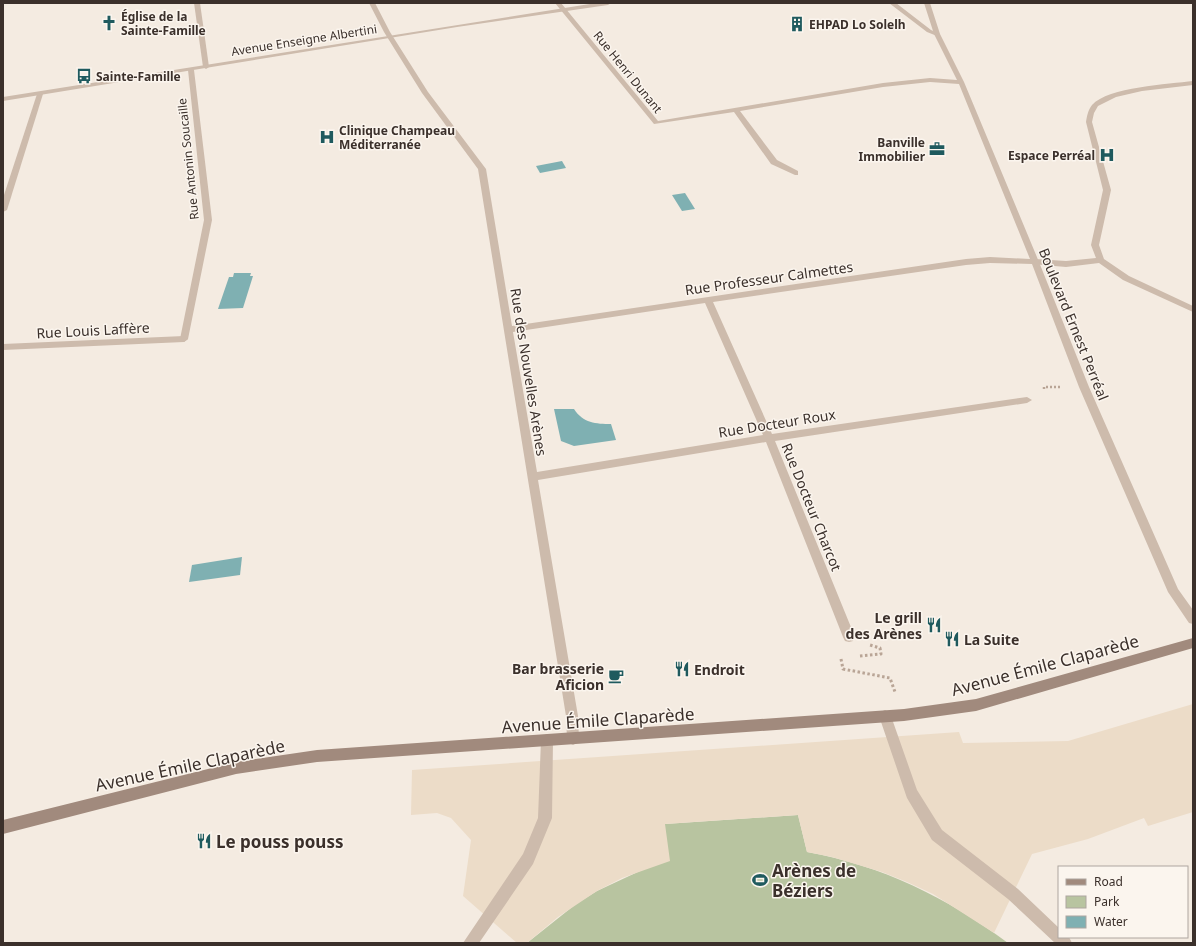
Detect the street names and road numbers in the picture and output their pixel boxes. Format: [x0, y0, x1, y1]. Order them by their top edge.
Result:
street label: Avenue Enseigne Albertini [230, 20, 378, 60]
street label: Rue Henri Dunant [590, 27, 667, 117]
street label: Rue Antonin Soucaille [173, 97, 203, 221]
street label: Boulevard Ernest Perréal [1035, 245, 1113, 403]
street label: Rue Professeur Calmettes [684, 257, 855, 299]
street label: Rue des Nouvelles Arènes [506, 287, 552, 458]
street label: Rue Louis Laffère [36, 318, 150, 342]
street label: Rue Docteur Roux [717, 404, 838, 442]
street label: Rue Docteur Charcot [778, 440, 846, 574]
street label: Avenue Émile Claparède [949, 629, 1141, 701]
street label: Avenue Émile Claparède [501, 702, 695, 738]
street label: Avenue Émile Claparède [93, 734, 287, 796]

